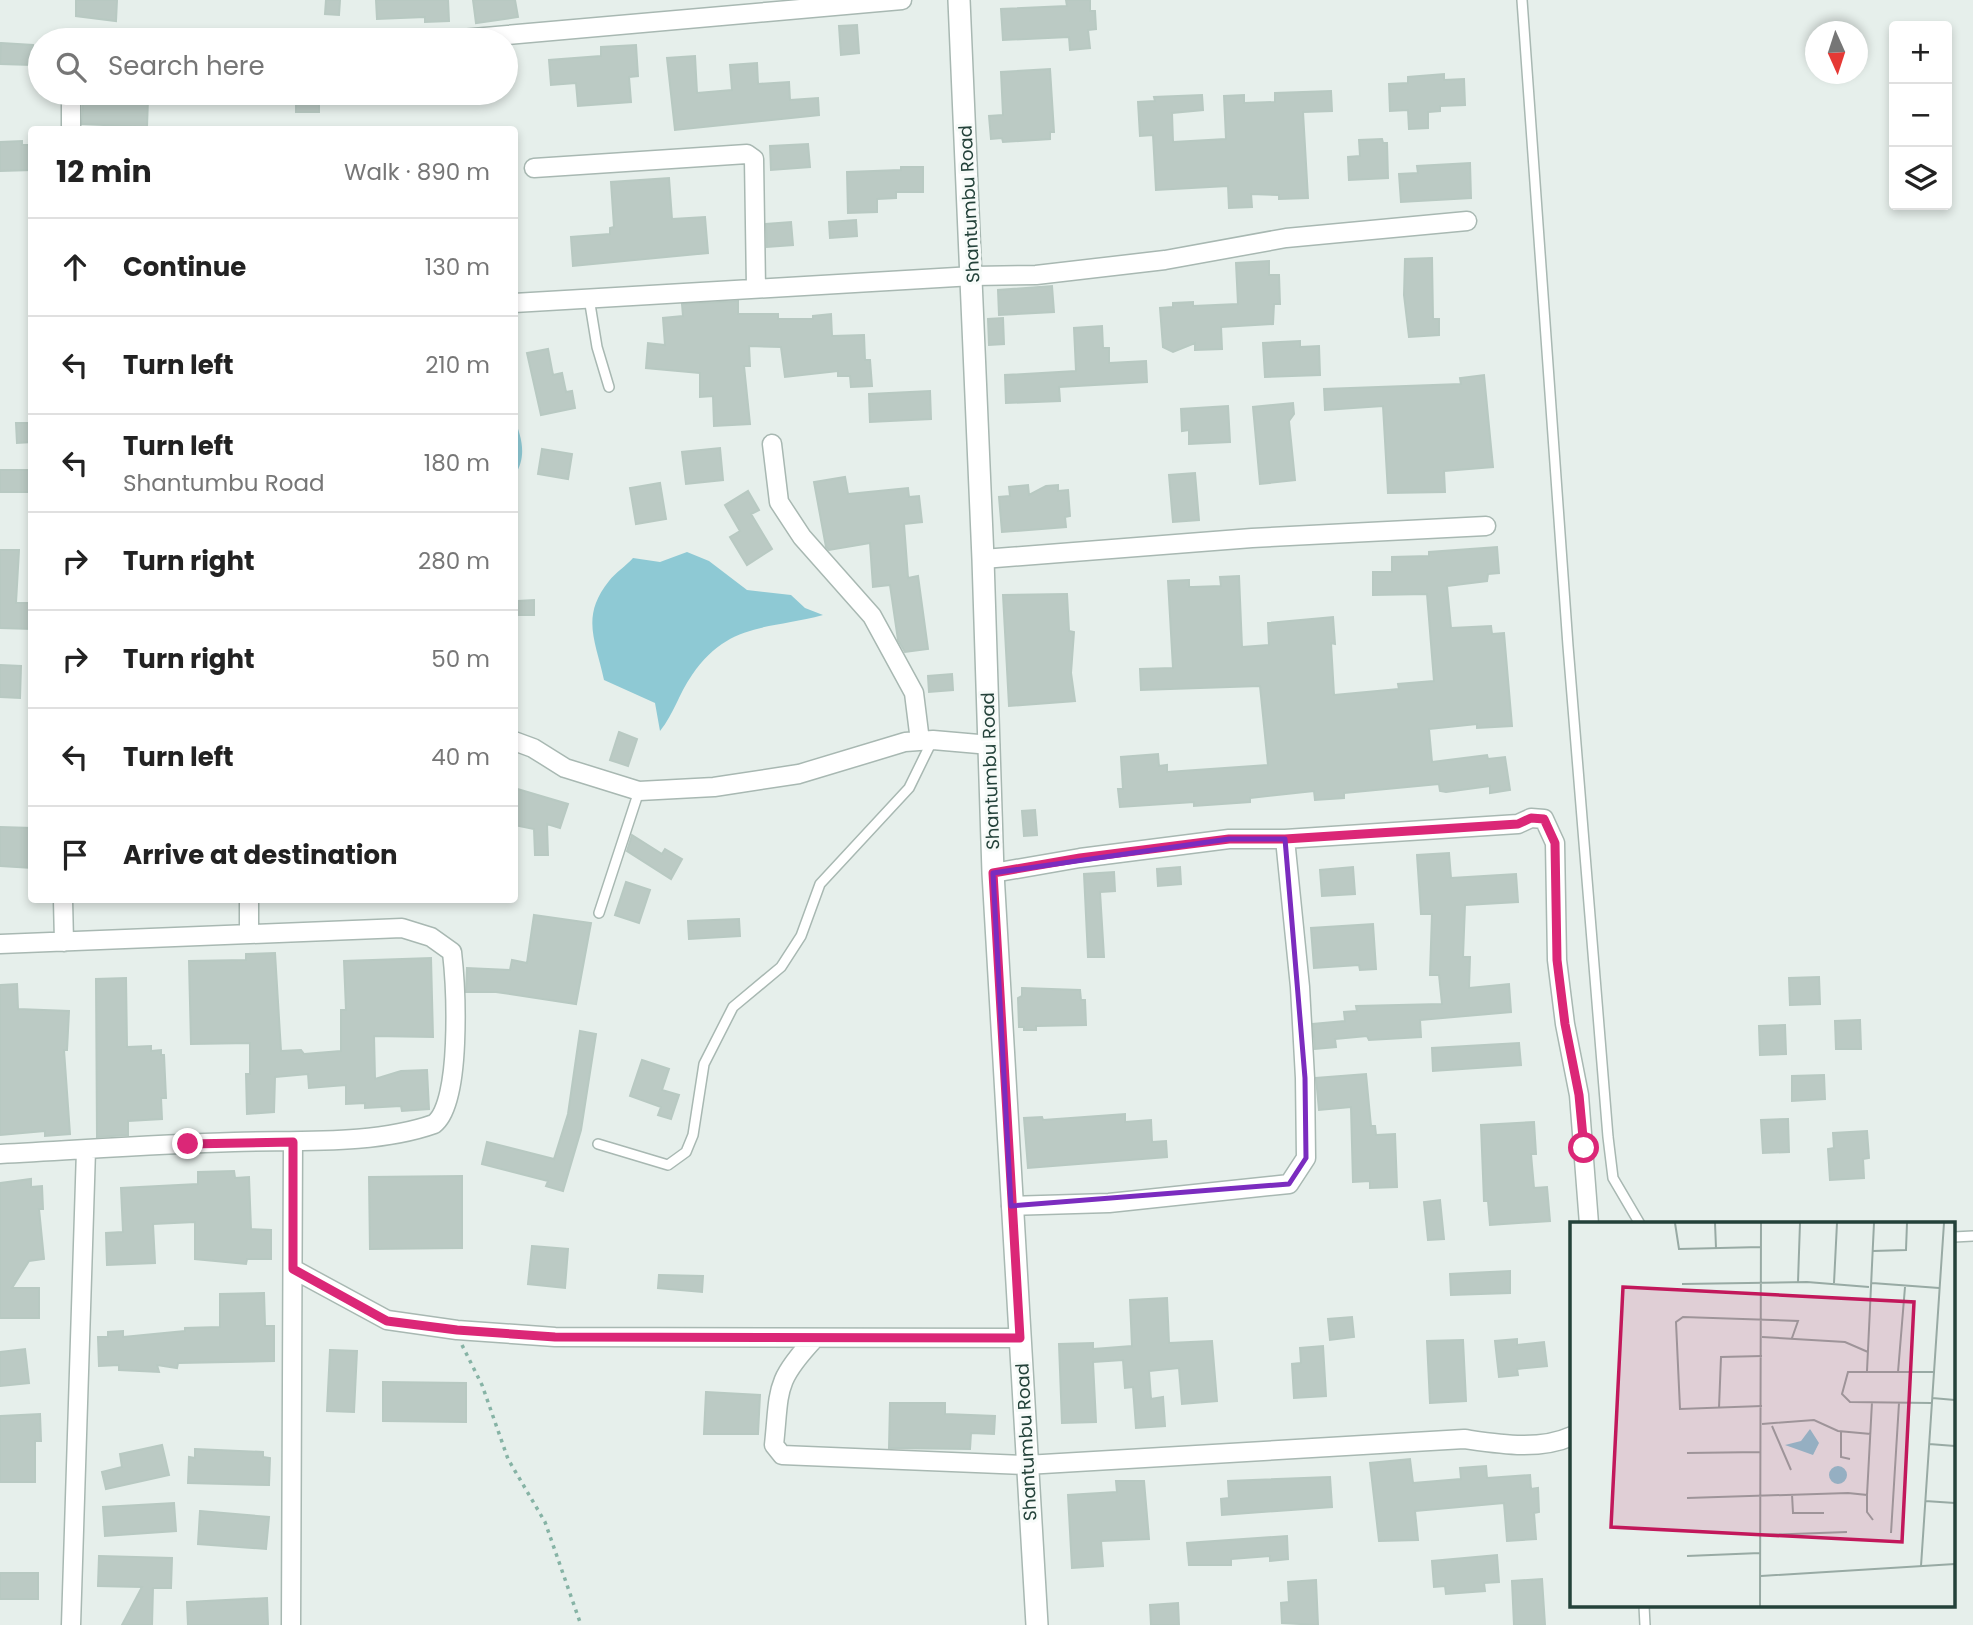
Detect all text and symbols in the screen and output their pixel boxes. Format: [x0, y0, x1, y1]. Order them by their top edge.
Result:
north arrow [1805, 21, 1868, 84]
map controls [1889, 21, 1952, 210]
button: + [1889, 21, 1952, 84]
search box [28, 28, 518, 105]
icon: search [52, 48, 90, 86]
text: Search here [108, 48, 265, 84]
button: − [1889, 84, 1952, 147]
street label: Shantumbu Road [952, 125, 986, 283]
button: layers [1889, 147, 1952, 210]
text: 12 min [56, 150, 152, 193]
text: Walk · 890 m [344, 156, 490, 188]
icon: ahead [56, 248, 94, 286]
text: Continue [123, 249, 246, 285]
text: 130 m [425, 251, 490, 283]
icon: left [56, 346, 94, 384]
text: Turn left [123, 347, 234, 383]
text: 210 m [425, 349, 490, 381]
text: Turn left [123, 428, 234, 464]
icon: left [56, 444, 94, 482]
text: 180 m [424, 447, 490, 479]
text: Shantumbu Road [123, 467, 324, 499]
icon: right [56, 542, 94, 580]
text: Turn right [123, 543, 255, 579]
text: 280 m [418, 545, 490, 577]
icon: right [56, 640, 94, 678]
text: Turn right [123, 641, 255, 677]
text: 50 m [431, 643, 490, 675]
street label: Shantumbu Road [975, 692, 1005, 850]
icon: left [56, 738, 94, 776]
text: Turn left [123, 739, 234, 775]
text: 40 m [431, 741, 490, 773]
icon: arrive [56, 836, 94, 874]
text: Arrive at destination [123, 837, 398, 873]
route end [172, 1128, 203, 1159]
route start [1568, 1132, 1599, 1163]
inset map [1570, 1222, 1955, 1608]
street label: Shantumbu Road [1009, 1363, 1043, 1521]

